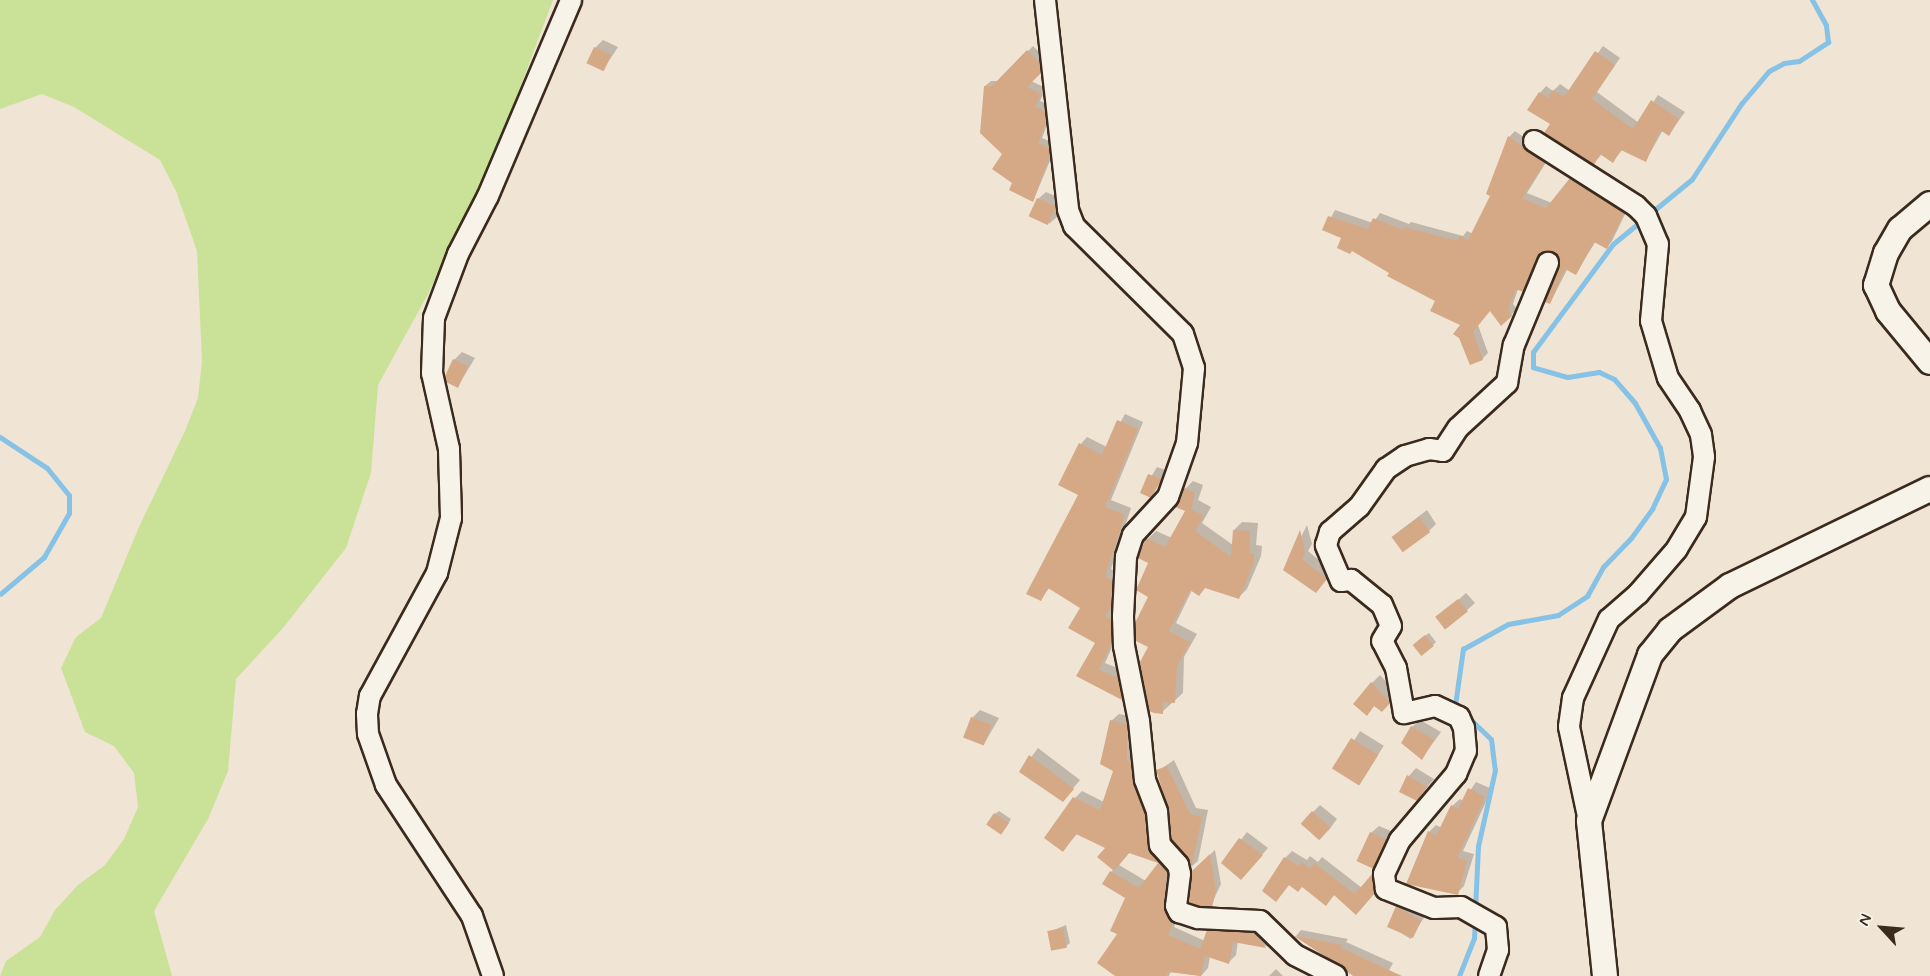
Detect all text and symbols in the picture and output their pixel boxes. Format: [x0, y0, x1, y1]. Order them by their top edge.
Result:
north arrow [1852, 898, 1912, 958]
text: N [1854, 910, 1877, 929]

